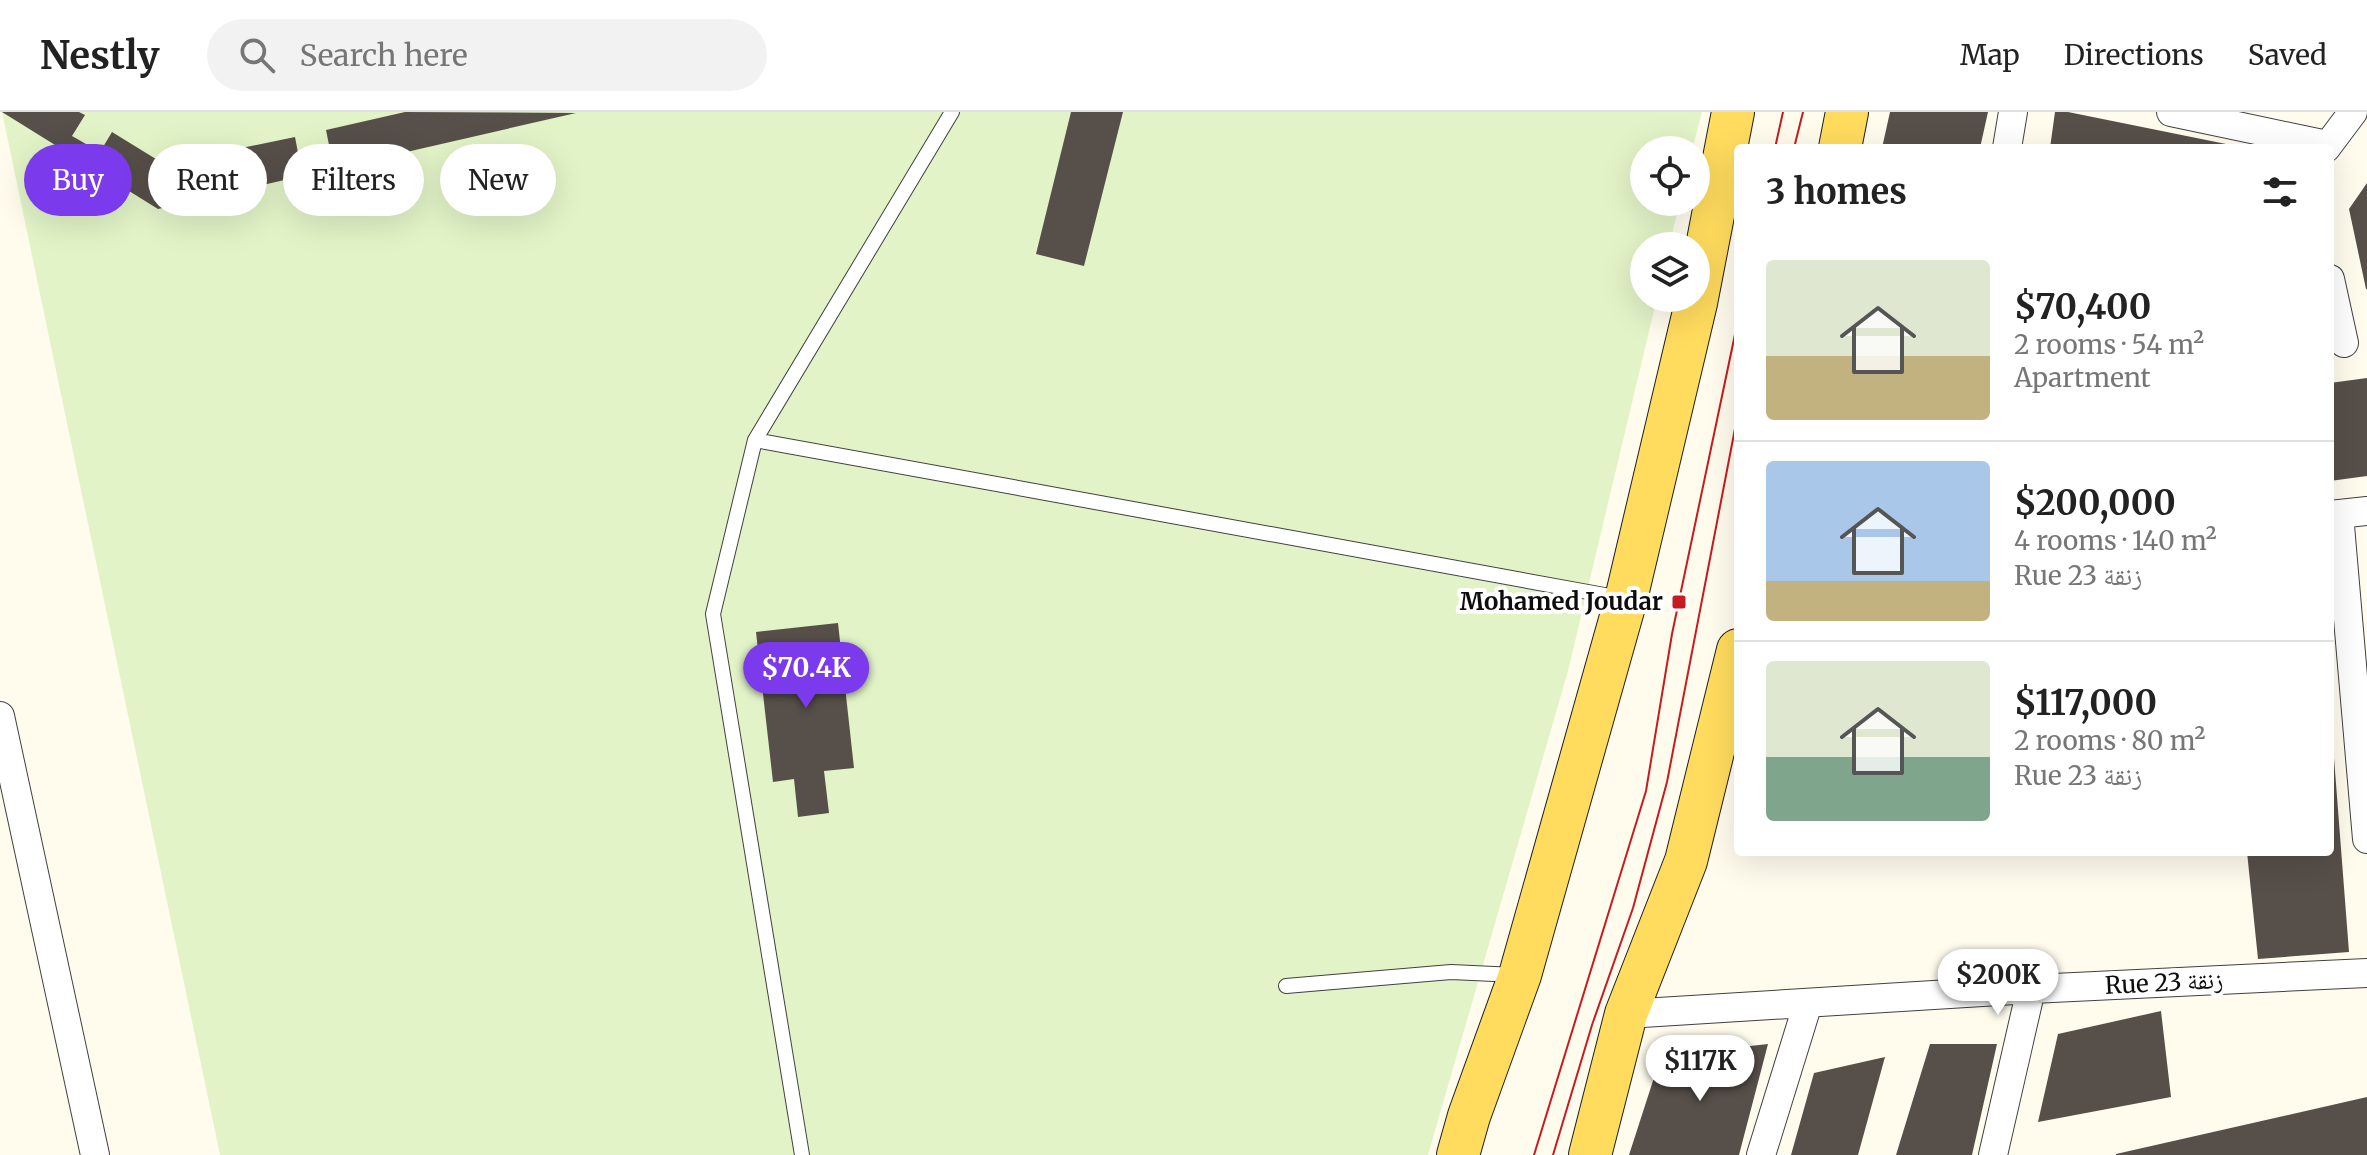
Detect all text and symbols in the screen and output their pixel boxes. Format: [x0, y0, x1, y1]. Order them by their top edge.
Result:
search box [207, 19, 767, 91]
text: Nestly [40, 32, 159, 79]
icon: search [235, 33, 279, 77]
text: Search here [299, 36, 468, 74]
text: Map [1960, 37, 2020, 73]
text: Directions [2064, 37, 2204, 73]
text: Saved [2248, 37, 2327, 73]
map controls [1630, 136, 1710, 312]
button: locate [1630, 136, 1710, 216]
chip: Buy [24, 144, 132, 216]
chip: Rent [148, 144, 267, 216]
chip: Filters [283, 144, 424, 216]
chip: New [440, 144, 556, 216]
icon: filters [2258, 170, 2302, 214]
text: 3 homes [1766, 171, 1907, 213]
button: layers [1630, 232, 1710, 312]
text: $70,400 [2014, 286, 2151, 328]
icon: home [1830, 292, 1926, 388]
text: 2 rooms · 54 m² [2014, 328, 2204, 361]
text: Apartment [2014, 361, 2151, 394]
text: $200,000 [2014, 482, 2176, 524]
icon: home [1830, 493, 1926, 589]
text: 4 rooms · 140 m² [2014, 524, 2217, 557]
text: Rue 23 زنقة [2014, 559, 2142, 592]
place label: Mohamed Joudar [1460, 586, 1663, 617]
marker: Mohamed Joudar [1670, 593, 1688, 611]
pin: $70.4K [741, 642, 871, 710]
text: $70.4K [761, 651, 851, 684]
text: $117,000 [2014, 682, 2157, 724]
icon: home [1830, 693, 1926, 789]
text: 2 rooms · 80 m² [2014, 724, 2205, 757]
text: Rue 23 زنقة [2014, 759, 2142, 792]
pin: $200K [1942, 949, 2054, 1017]
text: $200K [1956, 958, 2040, 991]
street label: Rue 23 زنقة [2104, 964, 2224, 1001]
pin: $117K [1644, 1035, 1756, 1103]
text: $117K [1664, 1044, 1737, 1077]

